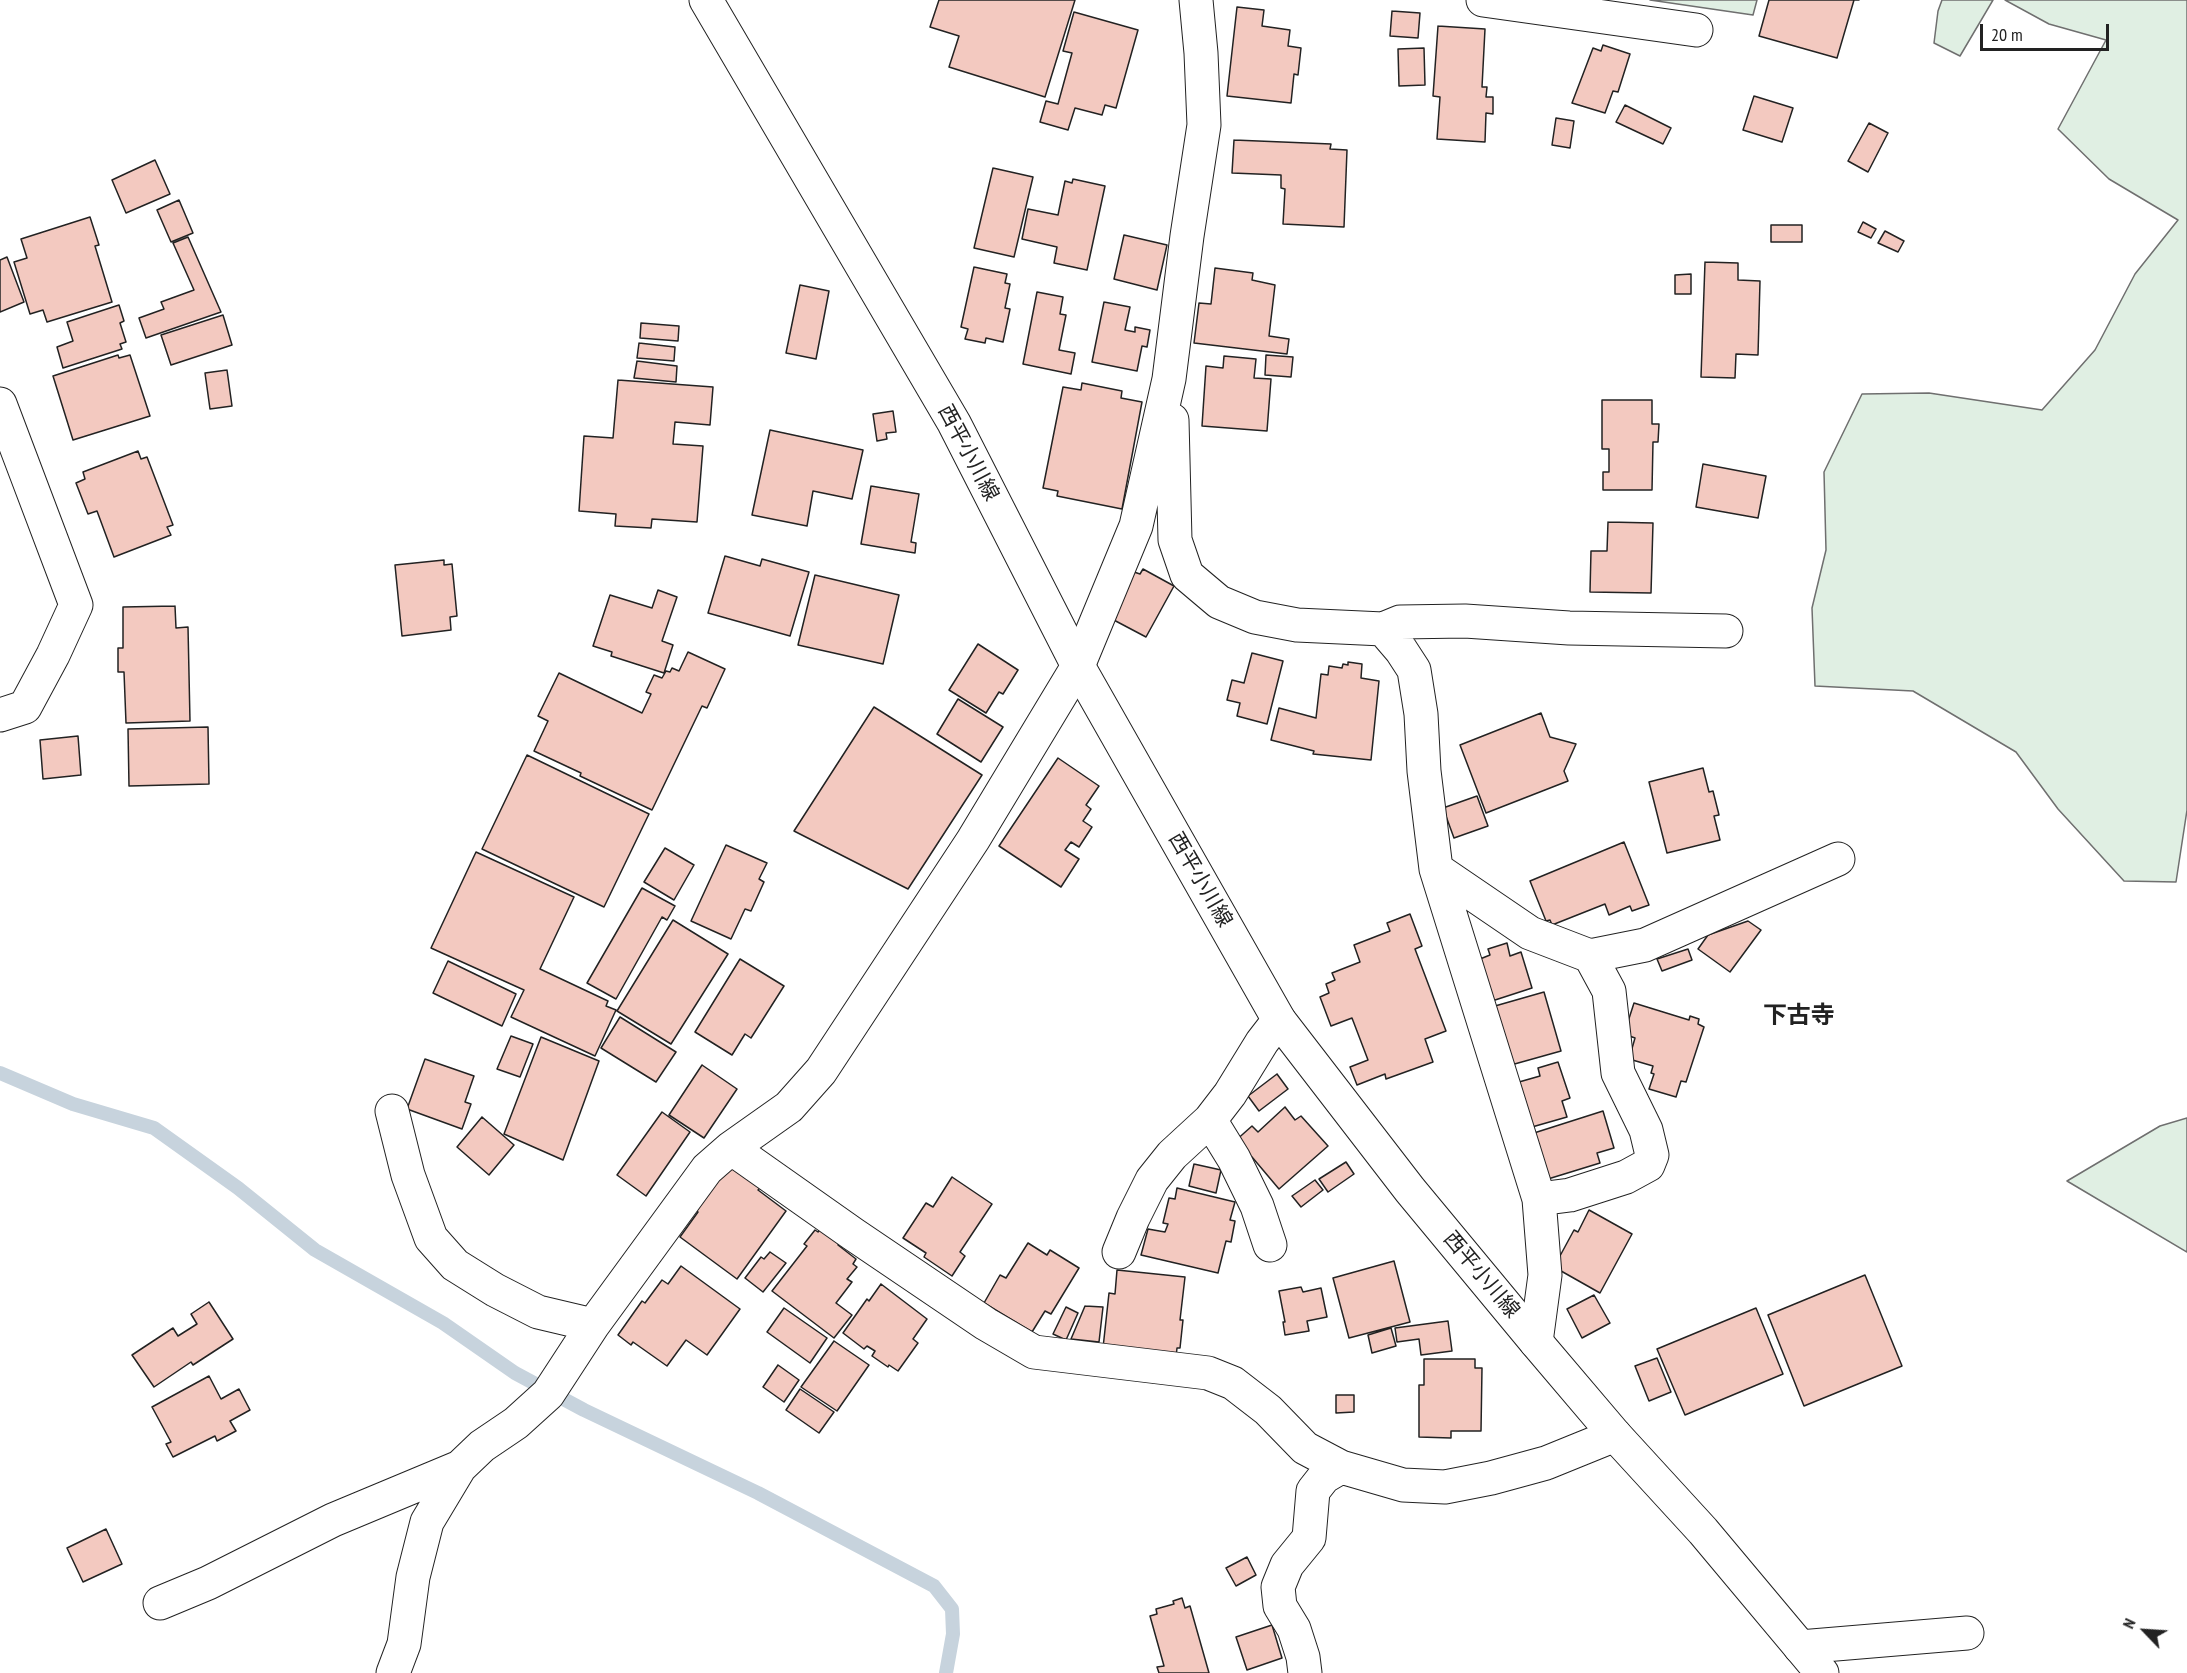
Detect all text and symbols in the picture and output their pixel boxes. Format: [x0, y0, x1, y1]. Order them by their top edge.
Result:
scale bar [1983, 12, 2112, 50]
text: 20 m [1991, 23, 2023, 46]
street label: 西平小川線 [932, 401, 1004, 505]
street label: 西平小川線 [1163, 828, 1237, 932]
district label: 下古寺 [1763, 1002, 1835, 1030]
street label: 西平小川線 [1438, 1227, 1524, 1323]
north arrow [2115, 1601, 2175, 1661]
text: N [2118, 1615, 2140, 1632]

